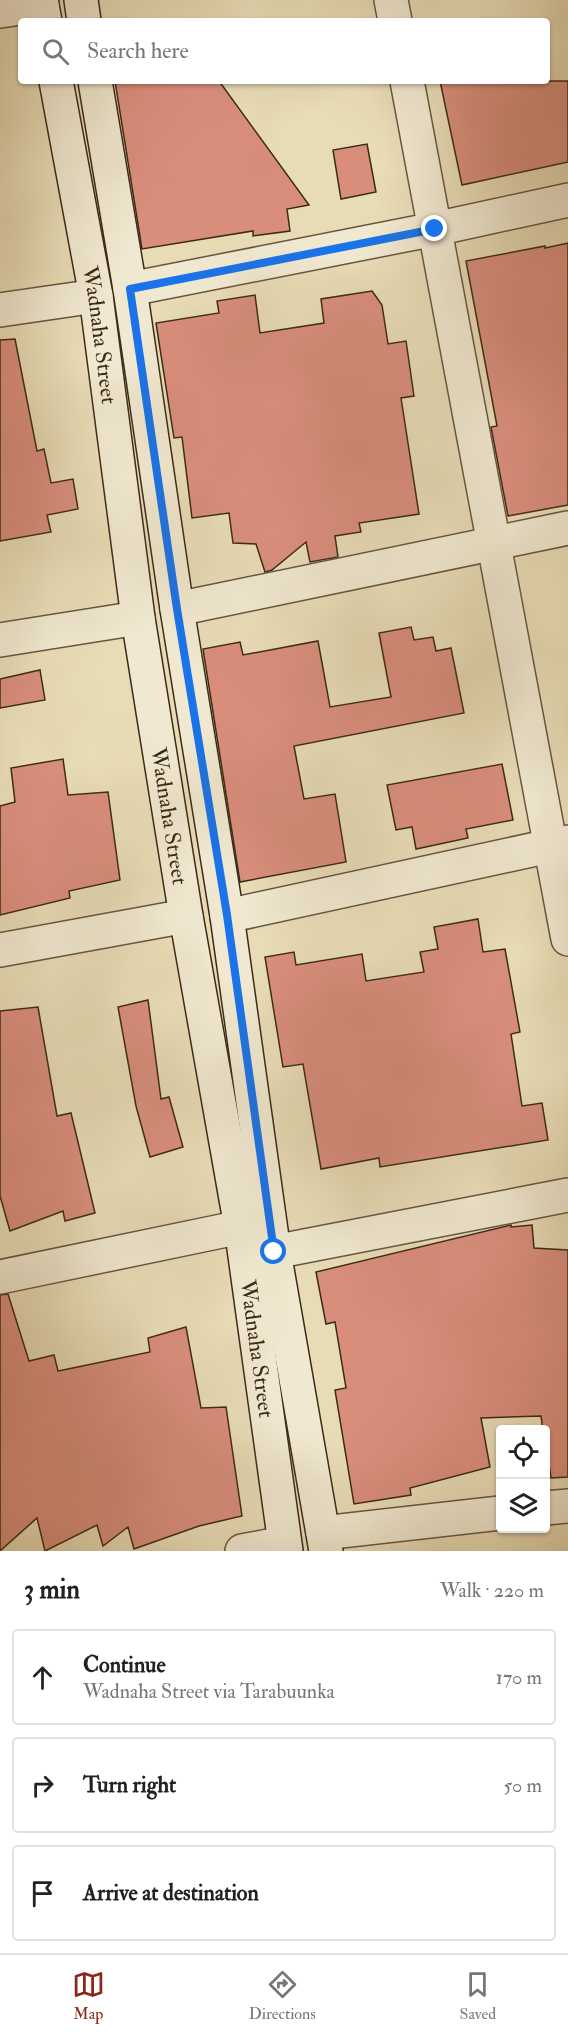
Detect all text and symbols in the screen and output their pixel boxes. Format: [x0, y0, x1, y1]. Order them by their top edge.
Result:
search box [18, 18, 550, 84]
icon: search [39, 35, 72, 68]
text: Search here [87, 37, 189, 65]
route end [421, 215, 447, 241]
street label: Wadnaha Street [76, 263, 123, 406]
street label: Wadnaha Street [144, 744, 194, 887]
route start [260, 1238, 286, 1264]
street label: Wadnaha Street [233, 1277, 280, 1420]
map controls [496, 1425, 550, 1533]
button: locate [496, 1425, 550, 1479]
button: layers [496, 1479, 550, 1533]
text: 3 min [24, 1574, 80, 1606]
text: Walk · 220 m [440, 1578, 544, 1603]
text: Continue [83, 1651, 166, 1679]
icon: ahead [26, 1661, 59, 1694]
text: 170 m [496, 1665, 542, 1690]
text: Wadnaha Street via Tarabuunka [83, 1679, 335, 1704]
icon: right [26, 1769, 59, 1802]
text: Turn right [83, 1771, 176, 1799]
text: 50 m [503, 1773, 542, 1798]
icon: arrive [26, 1877, 59, 1910]
text: Arrive at destination [83, 1879, 259, 1907]
tab: Map [72, 1968, 105, 2024]
tab: Directions [249, 1968, 316, 2024]
tab: Saved [460, 1968, 496, 2024]

